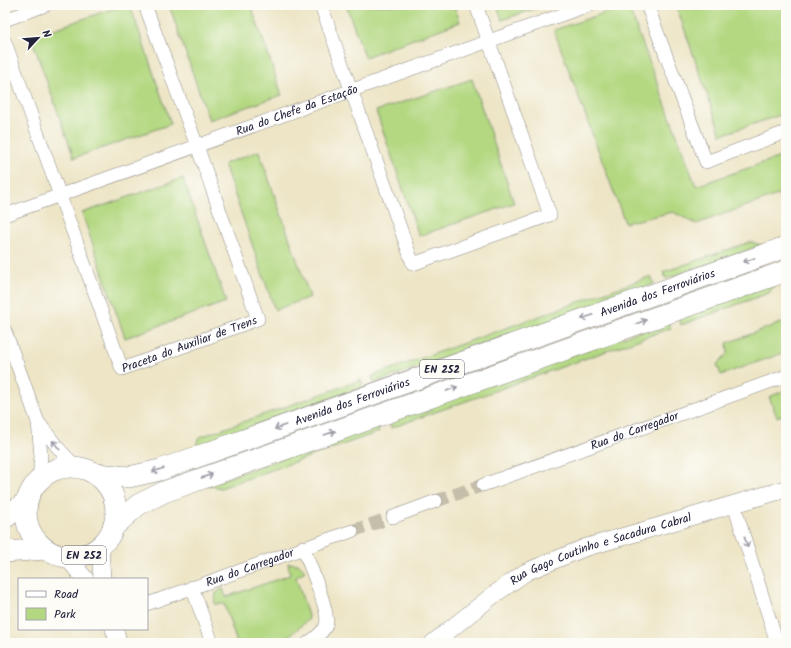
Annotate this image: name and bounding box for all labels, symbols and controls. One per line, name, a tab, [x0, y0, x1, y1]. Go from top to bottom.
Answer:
north arrow	[18, 18, 58, 58]
text: N	[36, 27, 56, 41]
street label: Rua do Chefe da Estação	[233, 80, 361, 141]
one-way arrow	[744, 256, 756, 264]
street label: Avenida dos Ferroviários	[597, 264, 718, 323]
street label: Praceta do Auxiliar de Trens	[119, 311, 260, 378]
one-way arrow	[582, 314, 594, 322]
one-way arrow	[634, 318, 646, 326]
road number: EN 252	[420, 360, 464, 378]
street label: Avenida dos Ferroviários	[292, 373, 413, 431]
one-way arrow	[446, 385, 458, 393]
street label: Rua do Carregador	[588, 406, 682, 456]
one-way arrow	[274, 423, 286, 431]
one-way arrow	[323, 429, 336, 436]
one-way arrow	[52, 440, 60, 451]
one-way arrow	[151, 467, 164, 474]
one-way arrow	[201, 472, 213, 480]
street label: Rua Gago Coutinho e Sacadura Cabral	[506, 508, 694, 591]
one-way arrow	[743, 536, 750, 549]
street label: Rua do Carregador	[203, 543, 298, 592]
road number: EN 252	[62, 546, 106, 564]
legend	[18, 578, 148, 630]
text: Road	[54, 585, 79, 604]
text: Park	[54, 605, 76, 624]

